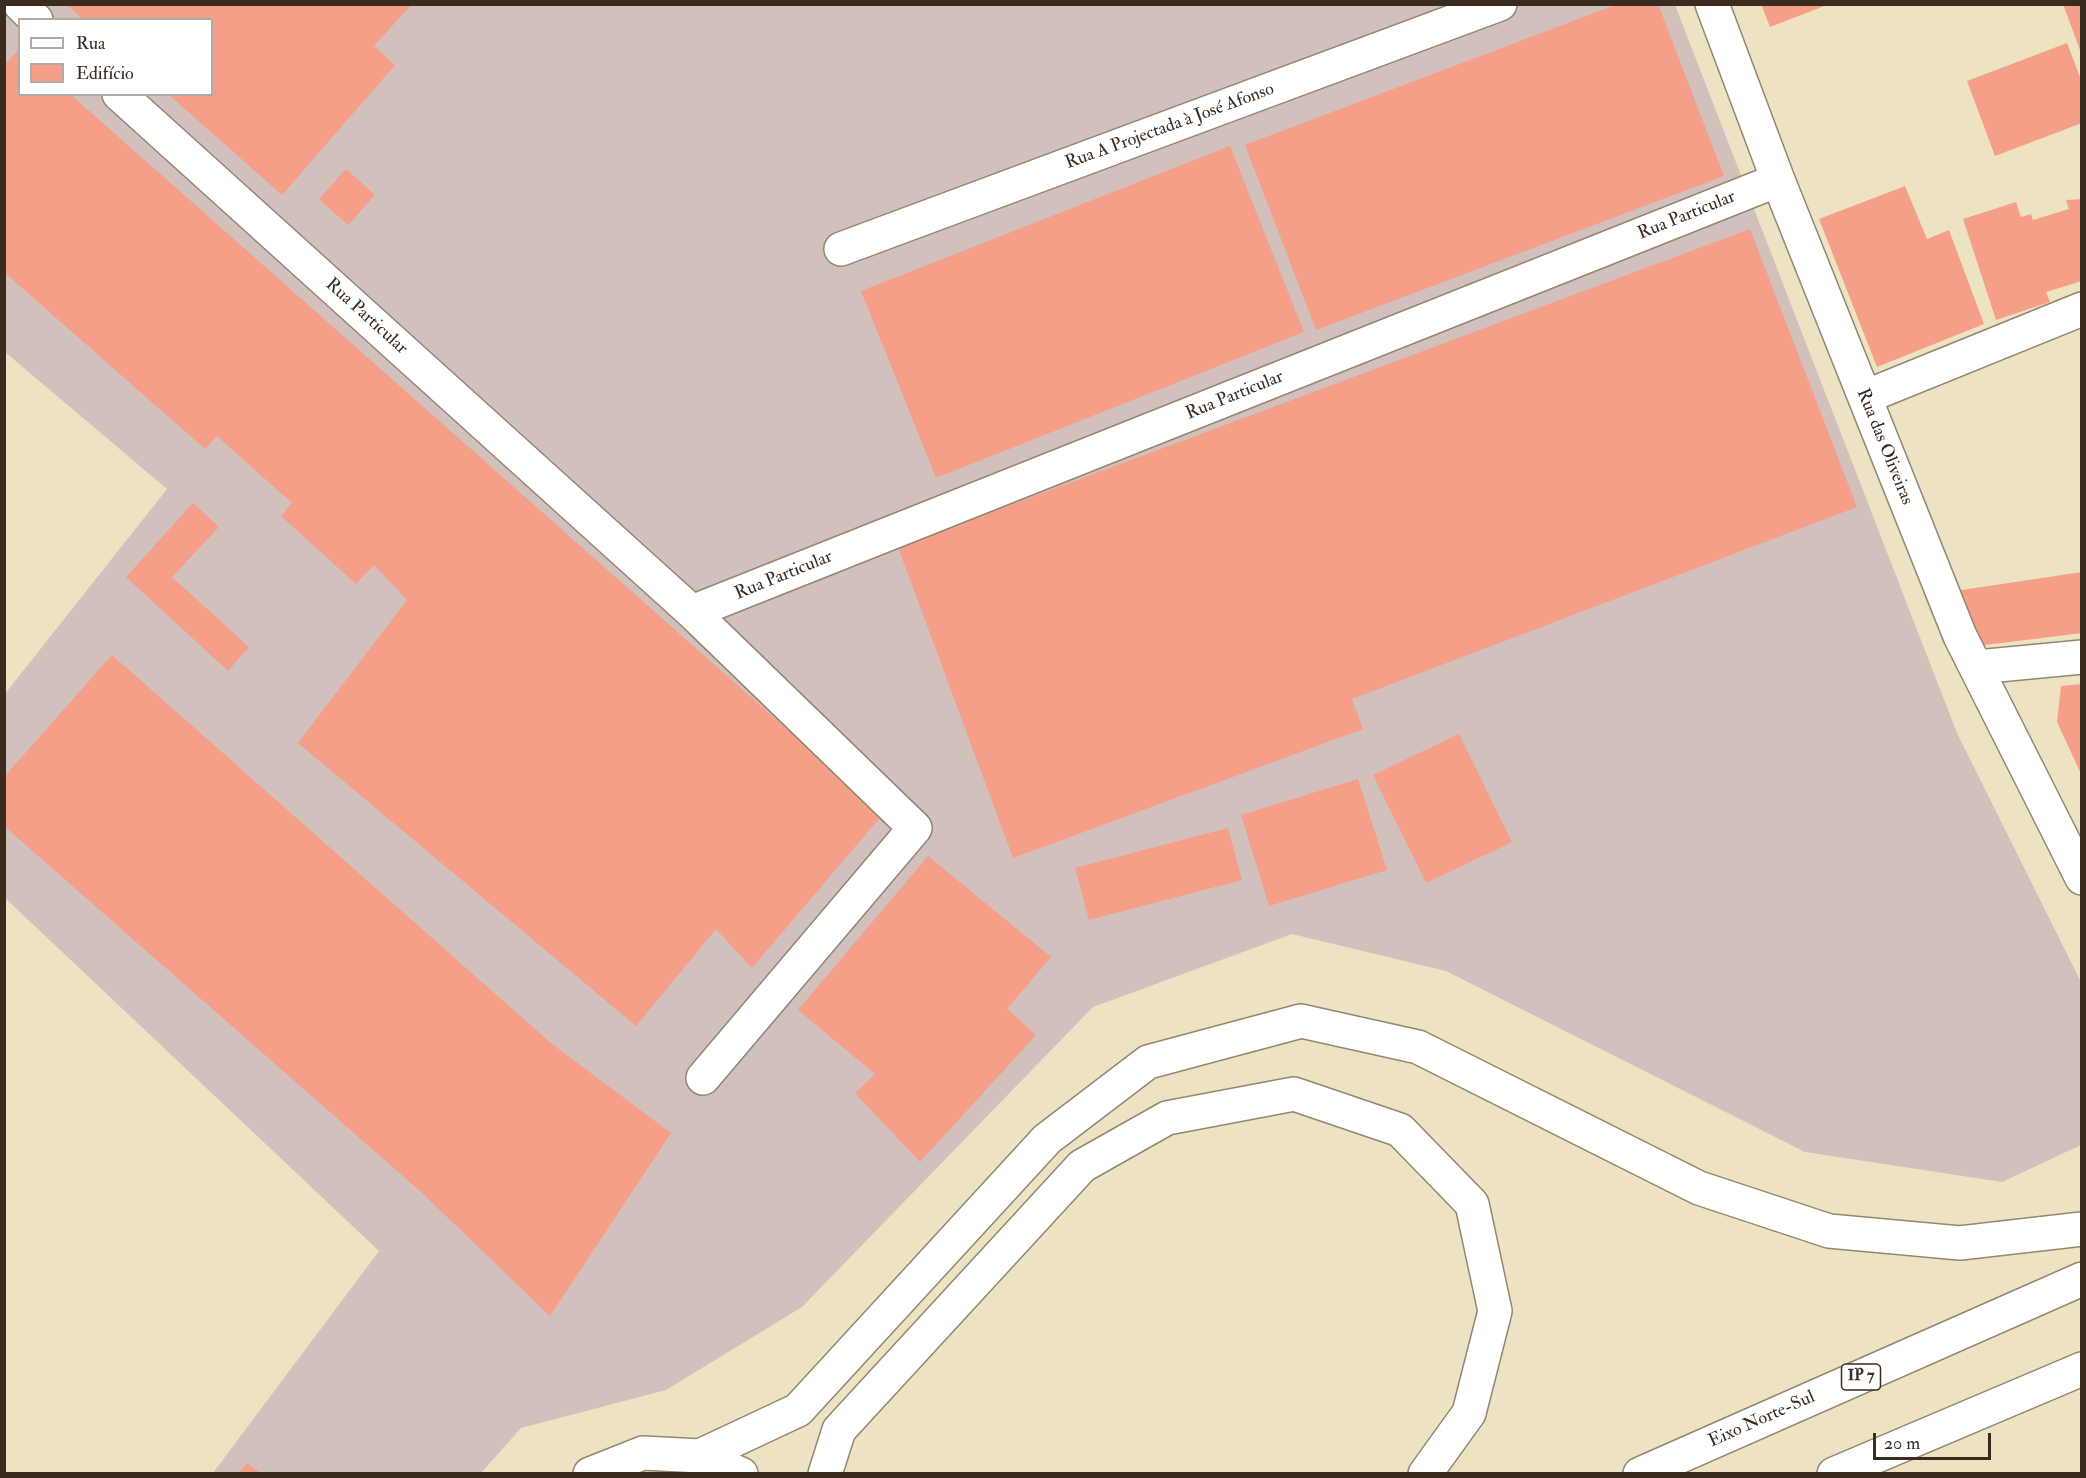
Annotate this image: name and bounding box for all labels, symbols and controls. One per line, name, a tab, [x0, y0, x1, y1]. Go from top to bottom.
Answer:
legend	[18, 18, 213, 96]
text: Rua	[76, 32, 105, 55]
text: Edifício	[76, 62, 134, 85]
street label: Rua A Projectada à José Afonso	[1063, 79, 1277, 175]
street label: Rua Particular	[1635, 187, 1739, 245]
street label: Rua Particular	[320, 274, 412, 360]
street label: Rua Particular	[1183, 367, 1287, 425]
street label: Rua das Oliveiras	[1851, 386, 1917, 508]
street label: Rua Particular	[732, 547, 836, 605]
road number: IP 7	[1842, 1364, 1880, 1390]
street label: Eixo Norte-Sul	[1706, 1387, 1818, 1453]
scale bar	[1876, 1421, 1994, 1459]
text: 20 m	[1884, 1432, 1920, 1455]

